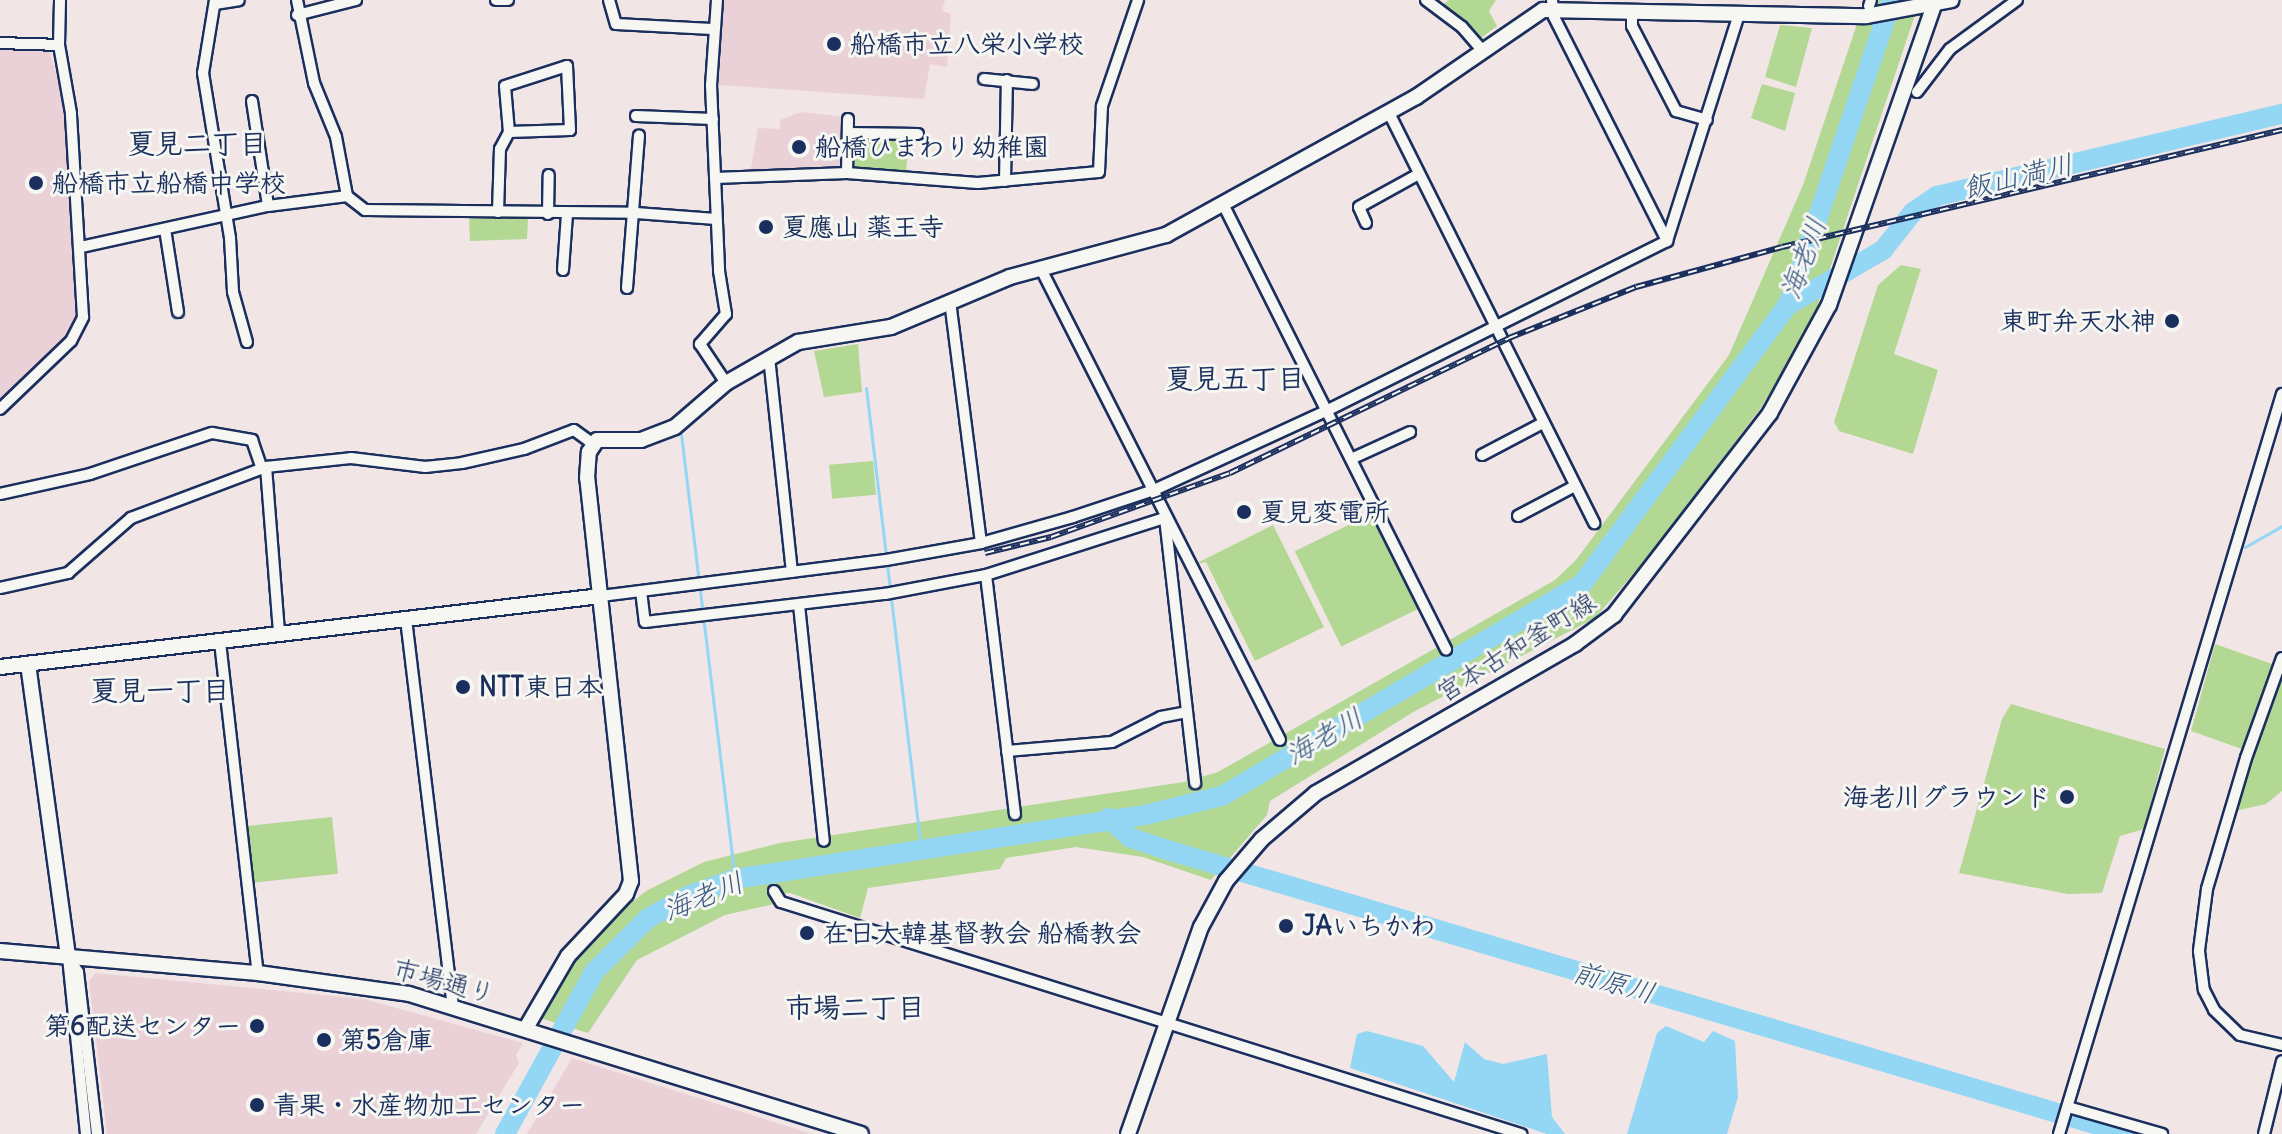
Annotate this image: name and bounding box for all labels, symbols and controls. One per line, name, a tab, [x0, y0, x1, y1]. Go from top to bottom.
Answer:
place label: 船橋市立八栄小学校	[850, 28, 1084, 60]
marker: 船橋市立八栄小学校	[825, 35, 843, 53]
district label: 夏見二丁目	[127, 126, 267, 160]
place label: 船橋ひまわり幼稚園	[815, 131, 1049, 163]
marker: 船橋ひまわり幼稚園	[790, 138, 808, 156]
water label: 飯山満川	[1960, 147, 2076, 205]
place label: 船橋市立船橋中学校	[52, 167, 286, 199]
marker: 船橋市立船橋中学校	[27, 174, 45, 192]
place label: 夏應山 薬王寺	[782, 211, 944, 243]
water label: 海老川	[1773, 213, 1833, 303]
marker: 夏應山 薬王寺	[757, 218, 775, 236]
place label: 東町弁天水神	[2000, 305, 2156, 337]
marker: 東町弁天水神	[2163, 312, 2181, 330]
district label: 夏見五丁目	[1165, 361, 1305, 395]
place label: 夏見変電所	[1260, 496, 1390, 528]
marker: 夏見変電所	[1235, 503, 1253, 521]
street label: 宮本古和釜町線	[1431, 586, 1601, 708]
place label: NTT東日本	[479, 671, 602, 703]
district label: 夏見一丁目	[90, 673, 230, 707]
marker: NTT東日本	[454, 678, 472, 696]
water label: 海老川	[1279, 700, 1369, 772]
place label: 海老川グラウンド	[1843, 781, 2051, 813]
marker: 海老川グラウンド	[2058, 788, 2076, 806]
water label: 海老川	[658, 865, 748, 927]
place label: JAいちかわ	[1302, 910, 1436, 942]
place label: 在日大韓基督教会 船橋教会	[823, 917, 1141, 949]
marker: JAいちかわ	[1277, 917, 1295, 935]
marker: 在日大韓基督教会 船橋教会	[798, 924, 816, 942]
street label: 市場通り	[390, 952, 498, 1010]
water label: 前原川	[1569, 954, 1659, 1010]
district label: 市場二丁目	[785, 990, 925, 1024]
place label: 第6配送センター	[44, 1010, 241, 1042]
marker: 第6配送センター	[248, 1017, 266, 1035]
place label: 第5倉庫	[340, 1024, 433, 1056]
marker: 第5倉庫	[315, 1031, 333, 1049]
place label: 青果・水産物加工センター	[273, 1089, 585, 1121]
marker: 青果・水産物加工センター	[248, 1096, 266, 1114]

